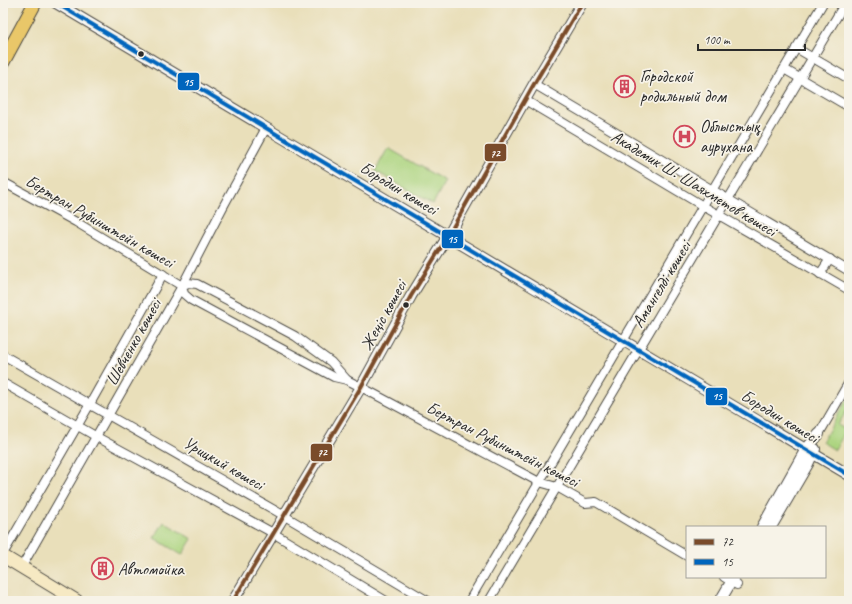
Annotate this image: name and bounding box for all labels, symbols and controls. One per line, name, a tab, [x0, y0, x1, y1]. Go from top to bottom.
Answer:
scale bar	[698, 26, 805, 52]
text: 100 m	[704, 32, 731, 48]
unlabelled marker	[136, 49, 146, 59]
place label: Городской родильный дом	[640, 66, 727, 107]
line badge: 15	[177, 72, 200, 91]
building icon: Городской родильный дом	[612, 73, 638, 99]
text: 15	[183, 75, 194, 89]
place label: Облыстық аурухана	[700, 116, 761, 157]
hospital icon: Облыстық аурухана	[671, 123, 697, 149]
street label: Академик Ш. Шаяхметов көшесі	[607, 126, 782, 242]
line badge: 72	[484, 143, 507, 162]
text: 72	[490, 146, 501, 160]
street label: Бородин көшесі	[356, 157, 443, 221]
street label: Бертран Рубинштейн көшесі	[22, 170, 179, 273]
line badge: 15	[441, 229, 464, 249]
text: 15	[447, 232, 458, 246]
street label: Амангелді көшесі	[627, 236, 696, 331]
street label: Жеңіс көшесі	[356, 275, 412, 354]
street label: Шевченко көшесі	[101, 294, 167, 389]
unlabelled marker	[401, 300, 411, 310]
street label: Бородин көшесі	[737, 385, 824, 449]
line badge: 15	[705, 387, 728, 406]
text: 15	[712, 389, 723, 403]
street label: Бертран Рубинштейн көшесі	[423, 397, 584, 493]
street label: Урицкий көшесі	[180, 432, 269, 496]
line badge: 72	[310, 443, 333, 462]
text: 72	[317, 445, 328, 459]
legend	[686, 526, 826, 578]
text: 72	[722, 534, 734, 550]
text: 15	[722, 554, 733, 570]
building icon: Автомойка	[89, 556, 115, 582]
place label: Автомойка	[118, 559, 185, 580]

